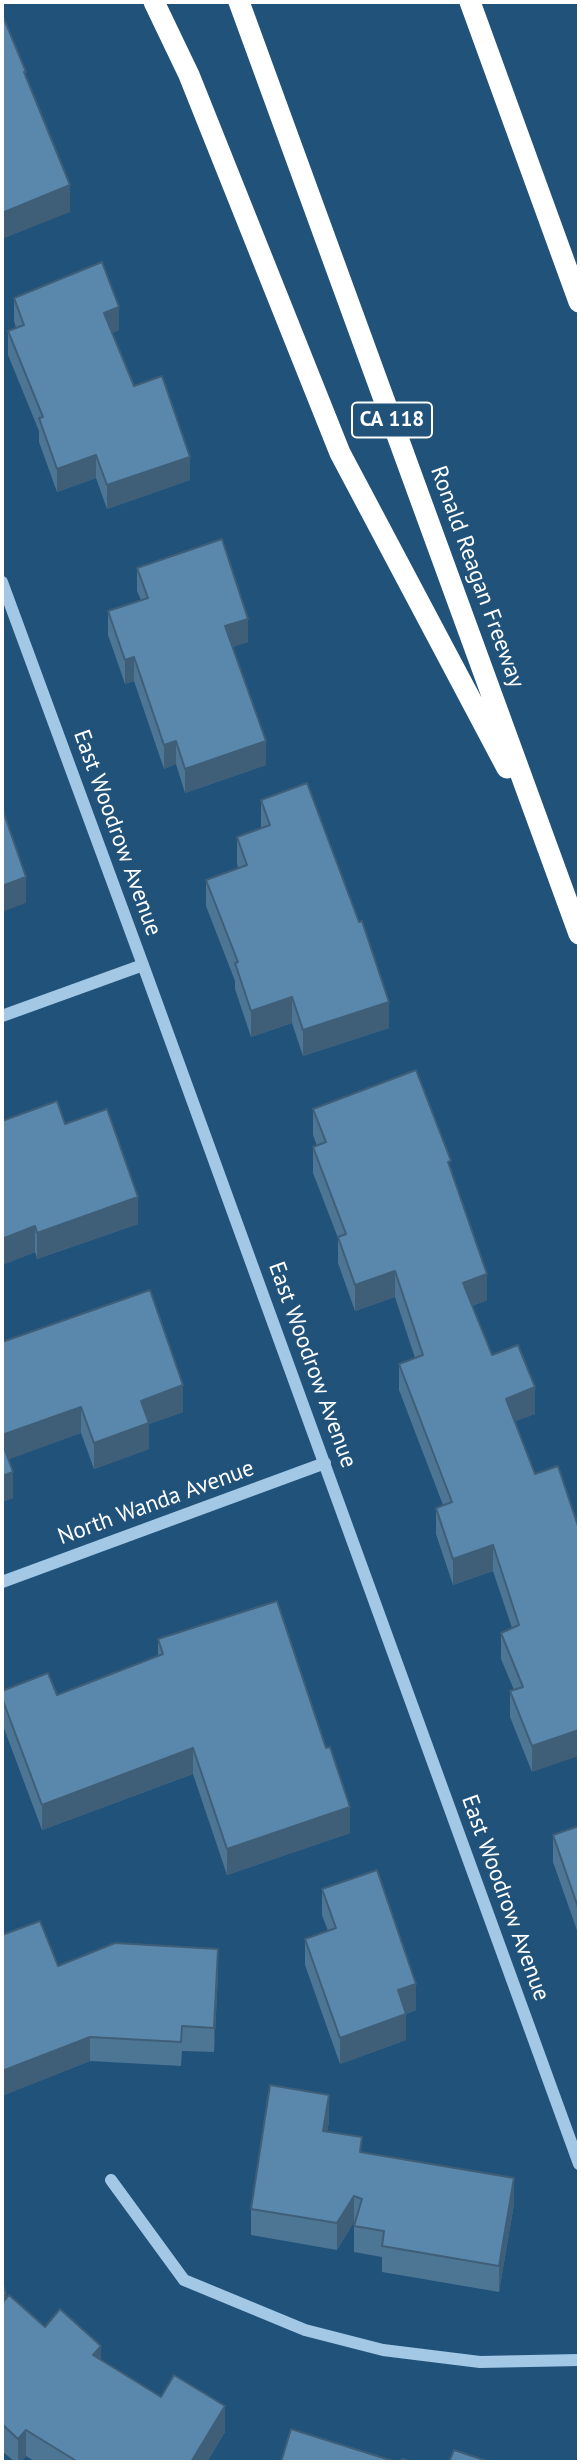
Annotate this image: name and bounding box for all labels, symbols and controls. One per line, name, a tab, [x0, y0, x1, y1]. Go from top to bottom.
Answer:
road number: CA 118	[352, 402, 432, 438]
street label: Ronald Reagan Freeway	[424, 462, 530, 692]
street label: East Woodrow Avenue	[67, 726, 167, 940]
street label: East Woodrow Avenue	[262, 1258, 362, 1472]
street label: North Wanda Avenue	[54, 1455, 258, 1551]
street label: East Woodrow Avenue	[455, 1791, 555, 2005]

